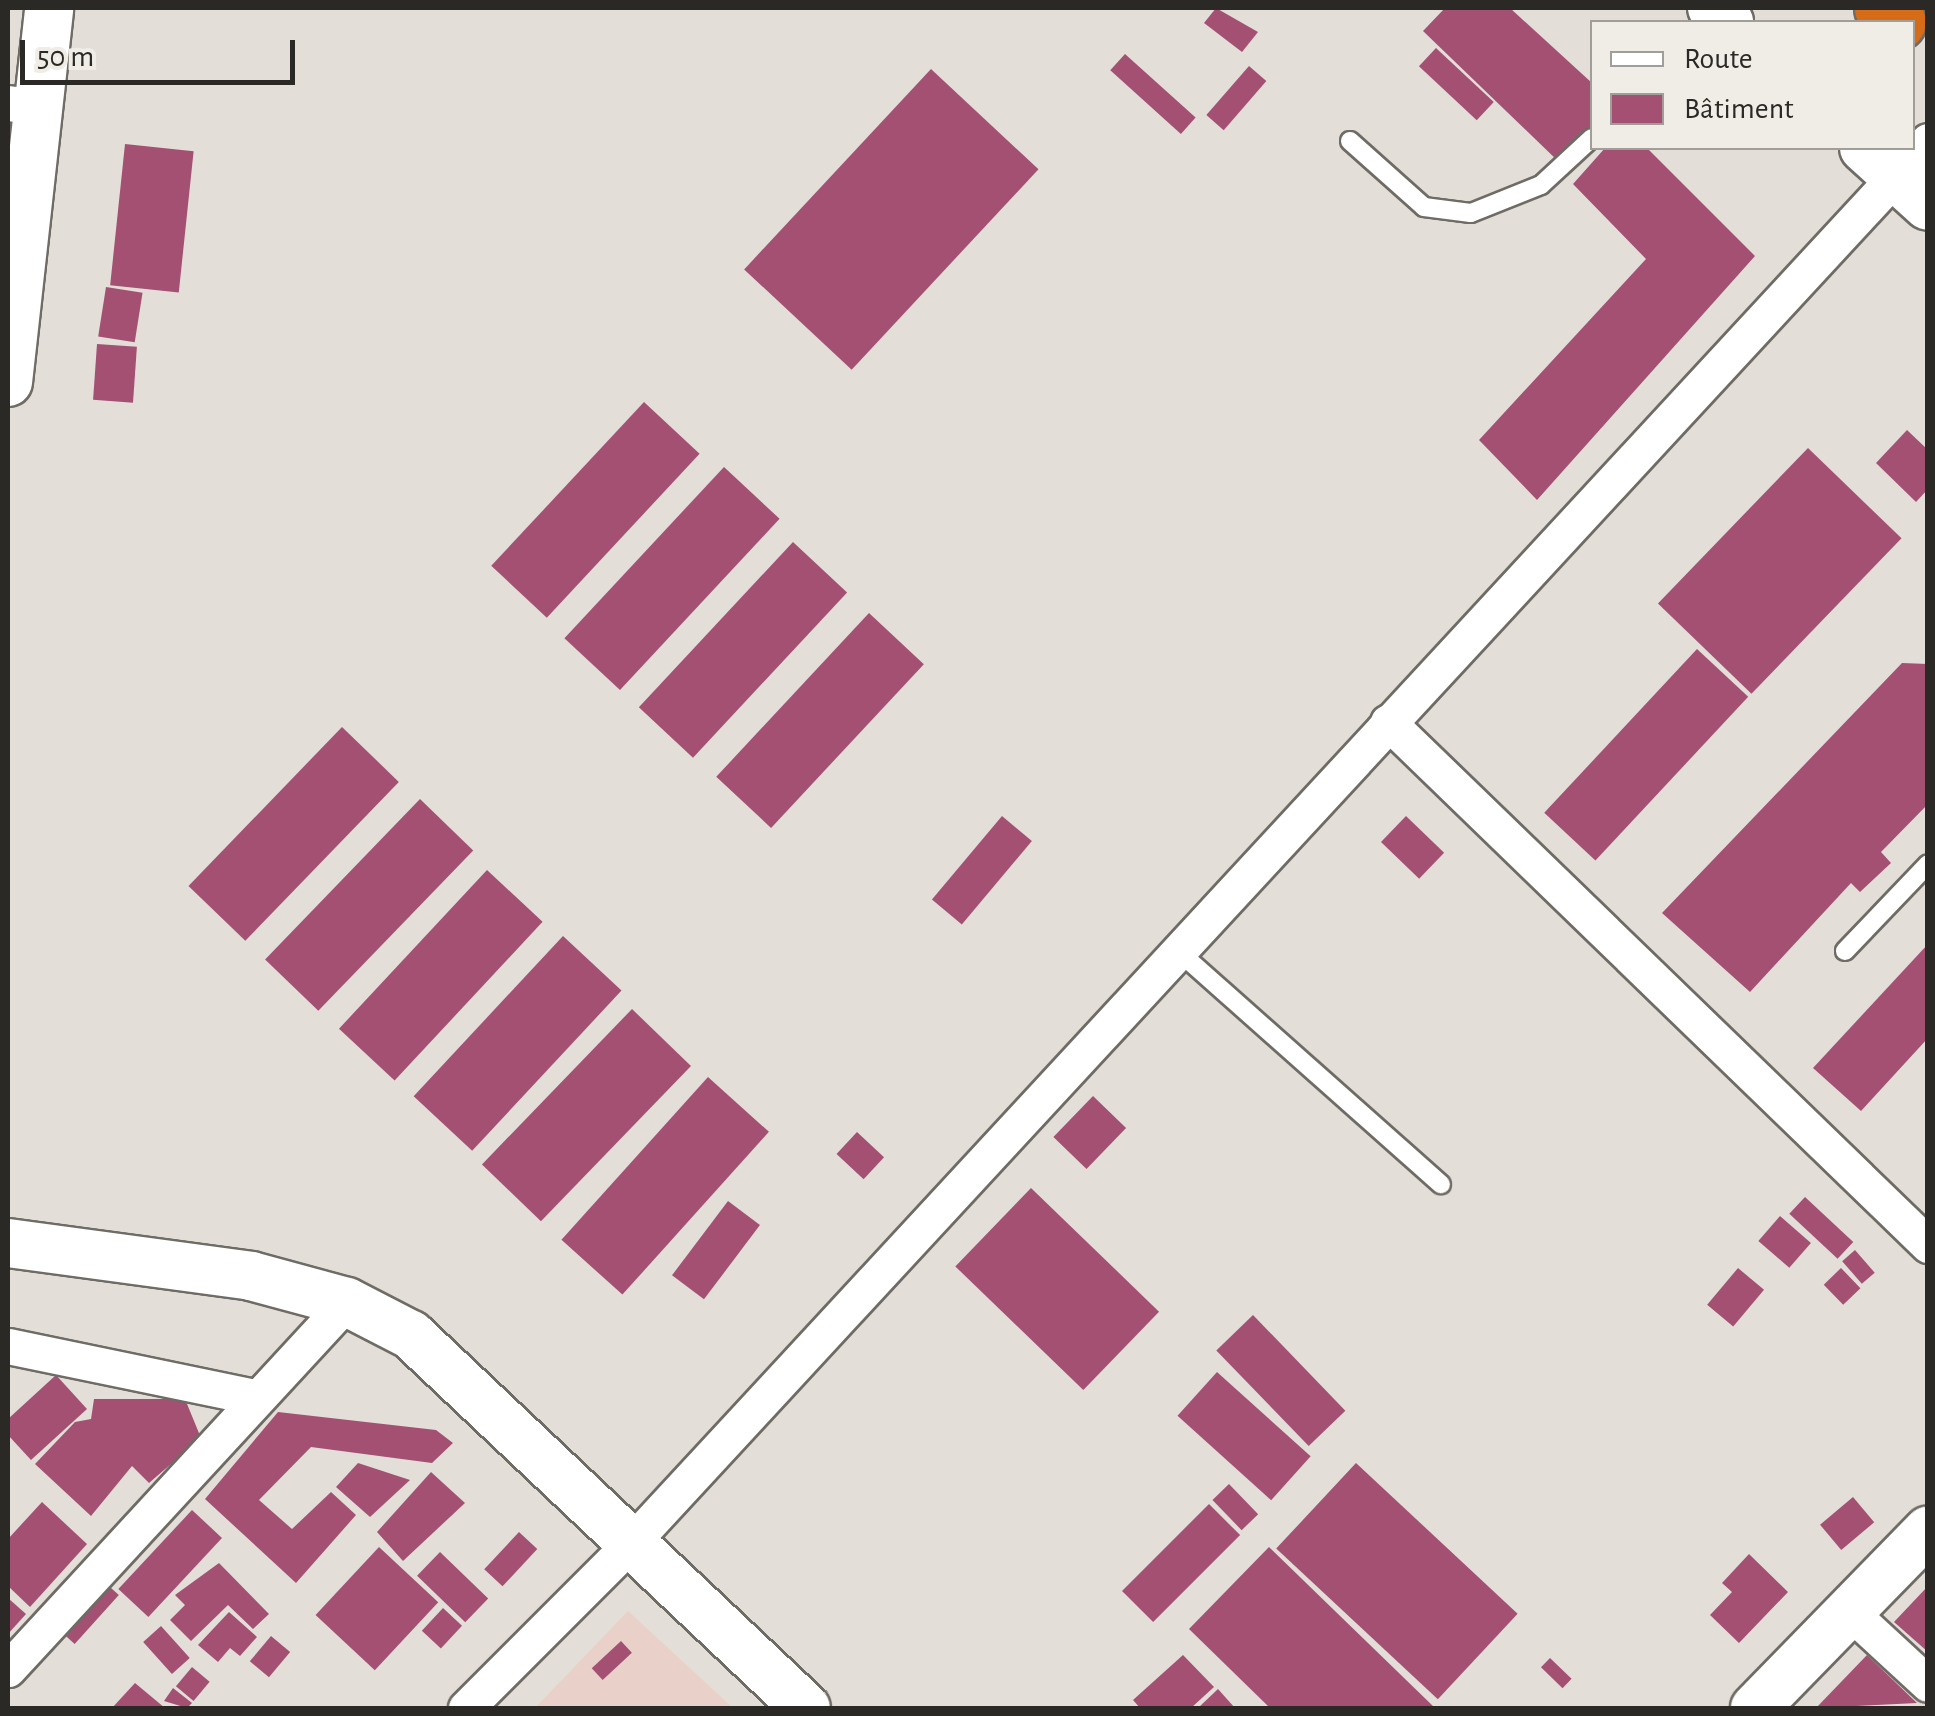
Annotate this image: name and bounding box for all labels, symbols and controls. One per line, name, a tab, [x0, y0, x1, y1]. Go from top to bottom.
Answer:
scale bar	[25, 20, 300, 82]
legend	[1590, 20, 1915, 150]
text: 50 m	[37, 42, 94, 72]
text: Route	[1684, 44, 1753, 74]
text: Bâtiment	[1684, 94, 1794, 124]

